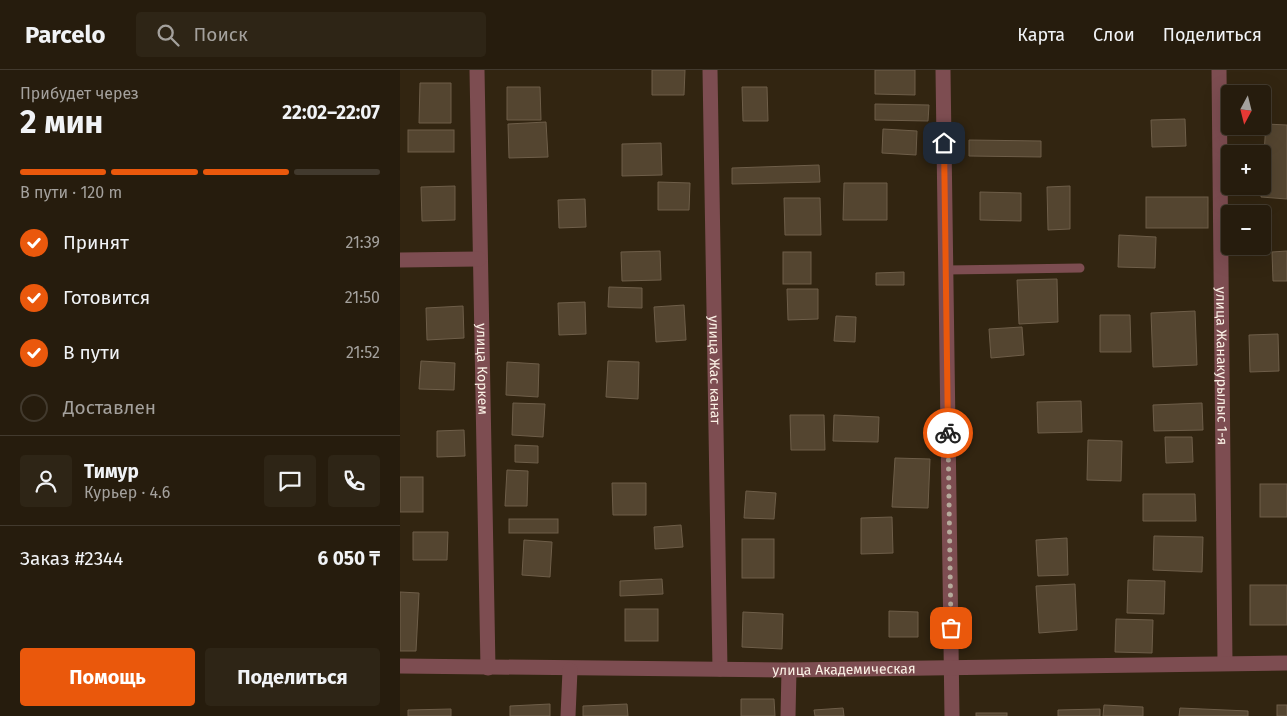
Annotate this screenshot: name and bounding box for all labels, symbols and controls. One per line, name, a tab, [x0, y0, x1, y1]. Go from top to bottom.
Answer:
search box	[136, 12, 486, 57]
text: Parcelo	[25, 21, 106, 49]
icon: search	[154, 21, 182, 49]
text: Поиск	[194, 23, 248, 46]
text: Карта	[1017, 24, 1065, 46]
text: Слои	[1093, 24, 1135, 46]
text: Поделиться	[1163, 24, 1262, 46]
text: Прибудет через	[20, 84, 139, 103]
north arrow	[1221, 85, 1271, 135]
map controls	[1221, 85, 1271, 255]
text: 22:02–22:07	[282, 101, 380, 124]
text: 2 мин	[20, 103, 103, 141]
pin	[923, 122, 965, 164]
icon: home	[930, 129, 958, 157]
button: +	[1221, 145, 1271, 195]
text: В пути · 120 m	[20, 183, 122, 202]
button: −	[1221, 205, 1271, 255]
icon: check	[20, 229, 48, 257]
text: Принят	[63, 231, 129, 254]
text: 21:39	[345, 233, 380, 252]
icon: check	[20, 284, 48, 312]
text: Готовится	[63, 286, 150, 309]
street label: улица Жанакурылыс 1-я	[1212, 287, 1231, 445]
text: 21:50	[345, 288, 380, 307]
street label: улица Жас канат	[705, 315, 724, 425]
street label: улица Коркем	[473, 323, 491, 415]
icon: check	[20, 339, 48, 367]
text: В пути	[63, 341, 120, 364]
text: 21:52	[346, 343, 380, 362]
text: Доставлен	[63, 396, 156, 419]
courier	[923, 408, 973, 458]
icon: bike	[934, 419, 962, 447]
button: person	[20, 455, 72, 507]
button: chat	[264, 455, 316, 507]
button: phone	[328, 455, 380, 507]
text: Тимур	[84, 460, 139, 483]
text: Курьер · 4.6	[84, 483, 170, 502]
text: Заказ #2344	[20, 547, 123, 570]
text: 6 050 ₸	[317, 547, 380, 570]
pin	[930, 607, 972, 649]
icon: bag	[937, 614, 965, 642]
button: Помощь	[20, 648, 195, 706]
button: Поделиться	[205, 648, 380, 706]
street label: улица Академическая	[772, 660, 916, 679]

